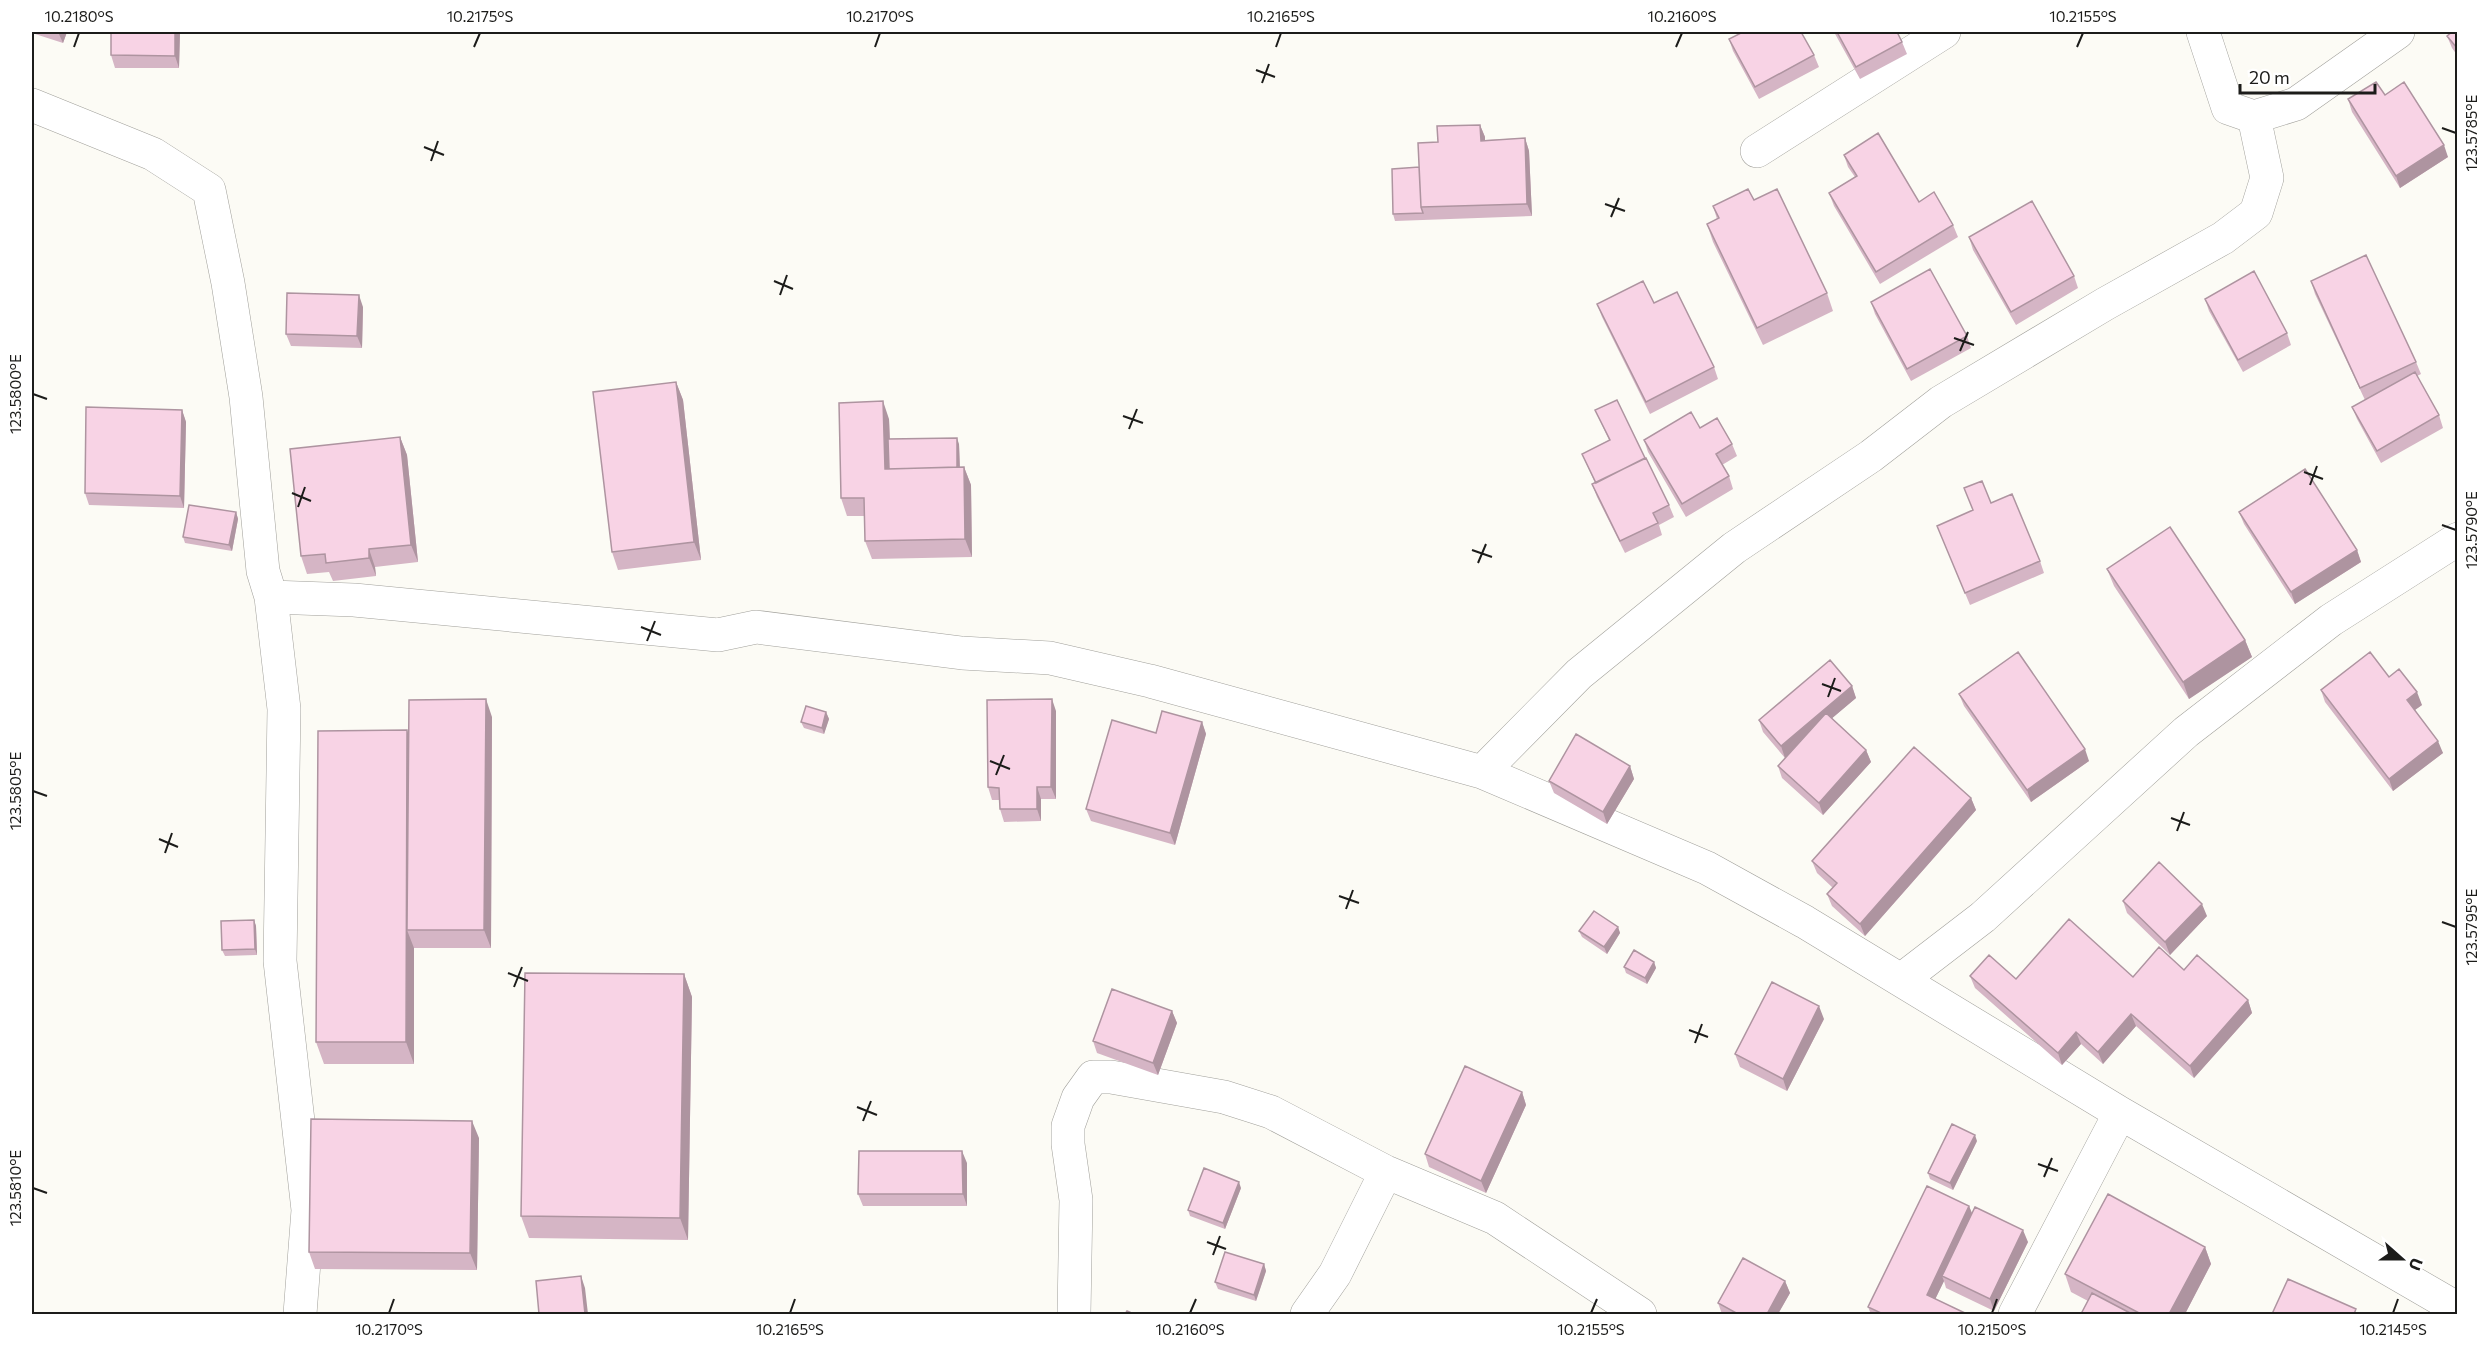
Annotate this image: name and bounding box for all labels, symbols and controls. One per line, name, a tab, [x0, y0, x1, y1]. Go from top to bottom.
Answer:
text: 10.2180°S	[45, 7, 114, 25]
text: 10.2175°S	[447, 7, 513, 25]
text: 10.2170°S	[846, 7, 914, 25]
text: 10.2165°S	[1247, 7, 1315, 25]
text: 10.2160°S	[1648, 7, 1717, 25]
text: 10.2155°S	[2049, 7, 2117, 25]
scale bar	[2240, 57, 2375, 95]
text: 20 m	[2249, 66, 2290, 88]
text: 123.5785°E	[2462, 95, 2480, 171]
text: 123.5800°E	[6, 354, 24, 434]
text: 123.5790°E	[2462, 491, 2480, 569]
text: 123.5805°E	[6, 752, 24, 830]
text: 123.5795°E	[2462, 889, 2480, 965]
text: 123.5810°E	[6, 1150, 24, 1226]
north arrow	[2372, 1229, 2432, 1289]
text: U	[2406, 1256, 2427, 1273]
text: 10.2170°S	[355, 1320, 423, 1338]
text: 10.2165°S	[756, 1320, 824, 1338]
text: 10.2160°S	[1156, 1320, 1225, 1338]
text: 10.2155°S	[1557, 1320, 1625, 1338]
text: 10.2150°S	[1958, 1320, 2026, 1338]
text: 10.2145°S	[2359, 1320, 2427, 1338]

